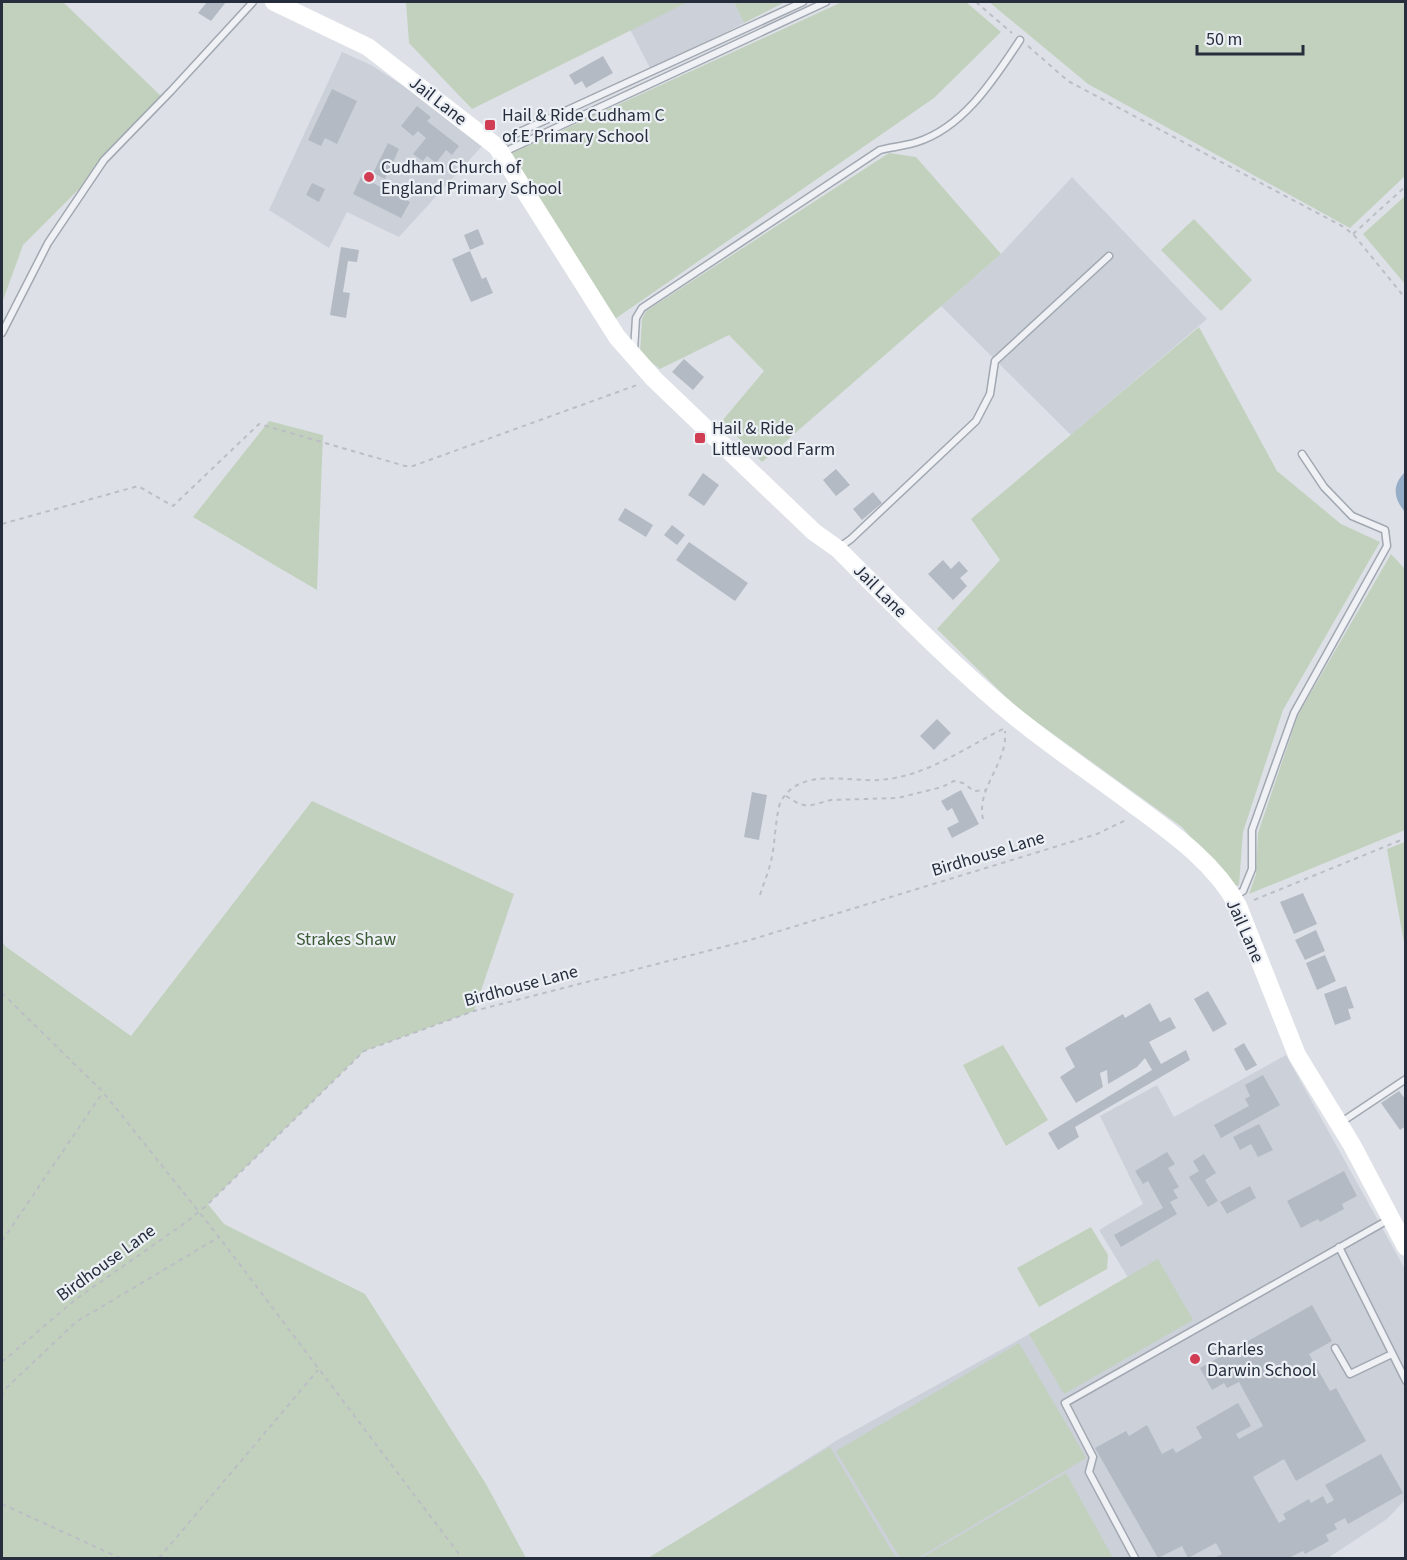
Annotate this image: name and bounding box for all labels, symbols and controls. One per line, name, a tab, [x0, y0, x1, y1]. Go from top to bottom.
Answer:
scale bar	[1197, 18, 1304, 56]
text: 50 m	[1206, 27, 1242, 52]
street label: Jail Lane	[404, 71, 472, 131]
place label: Hail & Ride Cudham C of E Primary School	[502, 103, 665, 149]
marker: Hail & Ride Cudham C of E Primary School	[483, 118, 497, 132]
place label: Cudham Church of England Primary School	[381, 155, 562, 201]
marker: Cudham Church of England Primary School	[362, 170, 376, 184]
place label: Hail & Ride Littlewood Farm	[712, 416, 835, 462]
marker: Hail & Ride Littlewood Farm	[693, 431, 707, 445]
street label: Jail Lane	[848, 559, 913, 624]
street label: Birdhouse Lane	[928, 825, 1048, 883]
street label: Jail Lane	[1220, 895, 1270, 967]
park label: Strakes Shaw	[296, 927, 396, 952]
street label: Birdhouse Lane	[461, 959, 581, 1013]
street label: Birdhouse Lane	[51, 1218, 161, 1308]
place label: Charles Darwin School	[1207, 1337, 1316, 1383]
marker: Charles Darwin School	[1188, 1352, 1202, 1366]

